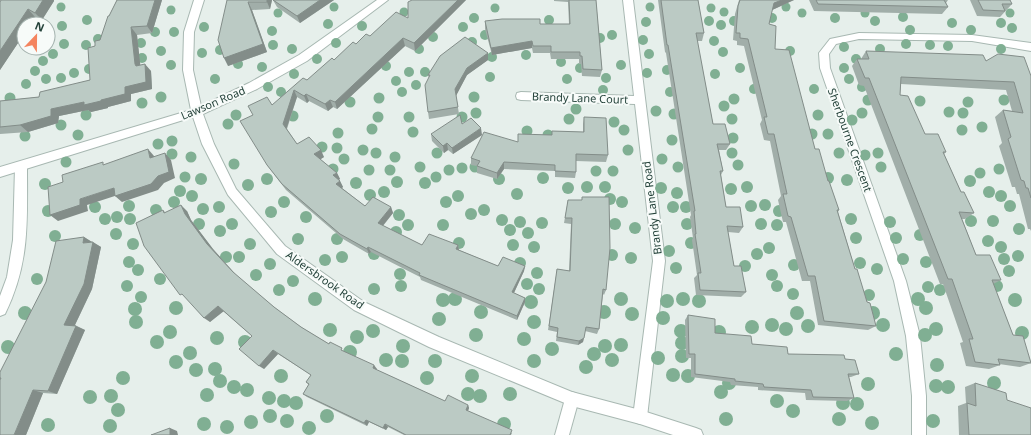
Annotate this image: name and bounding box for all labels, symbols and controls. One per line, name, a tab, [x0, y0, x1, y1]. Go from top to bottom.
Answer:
north arrow	[16, 16, 56, 56]
text: N	[33, 18, 47, 35]
street label: Lawson Road	[178, 82, 247, 123]
street label: Sherbourne Crescent	[825, 86, 876, 194]
street label: Brandy Lane Court	[532, 88, 628, 107]
street label: Brandy Lane Road	[638, 161, 665, 256]
street label: Aldersbrook Road	[283, 247, 367, 312]

